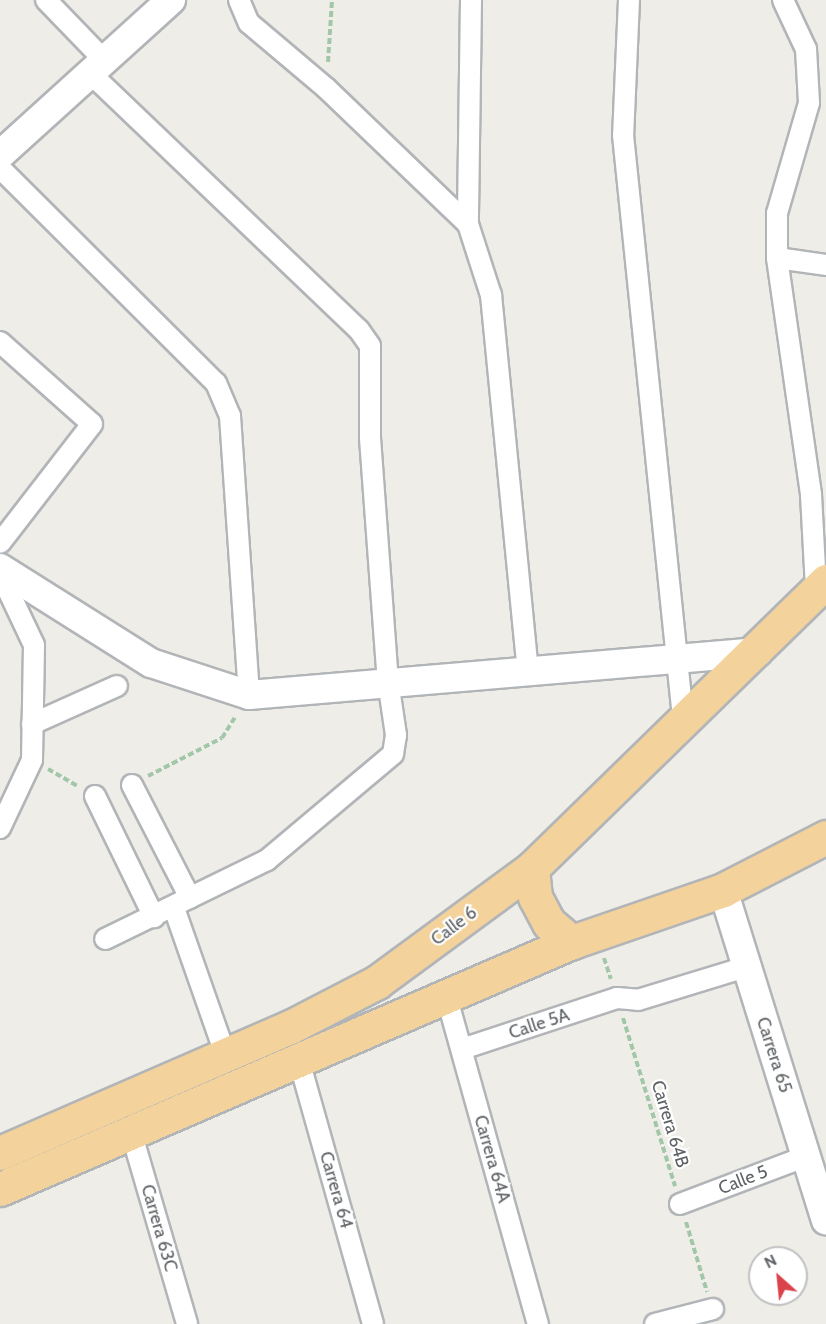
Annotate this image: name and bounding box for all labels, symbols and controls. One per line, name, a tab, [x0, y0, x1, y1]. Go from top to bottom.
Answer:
street label: Calle 6	[427, 902, 481, 950]
street label: Calle 5A	[506, 1004, 572, 1044]
street label: Carrera 65	[752, 1014, 796, 1096]
street label: Carrera 64B	[647, 1078, 693, 1170]
street label: Carrera 64A	[469, 1113, 515, 1205]
street label: Carrera 64	[315, 1149, 357, 1231]
street label: Calle 5	[715, 1161, 771, 1199]
street label: Carrera 63C	[136, 1182, 182, 1274]
north arrow	[748, 1246, 808, 1306]
text: N	[761, 1250, 780, 1272]

